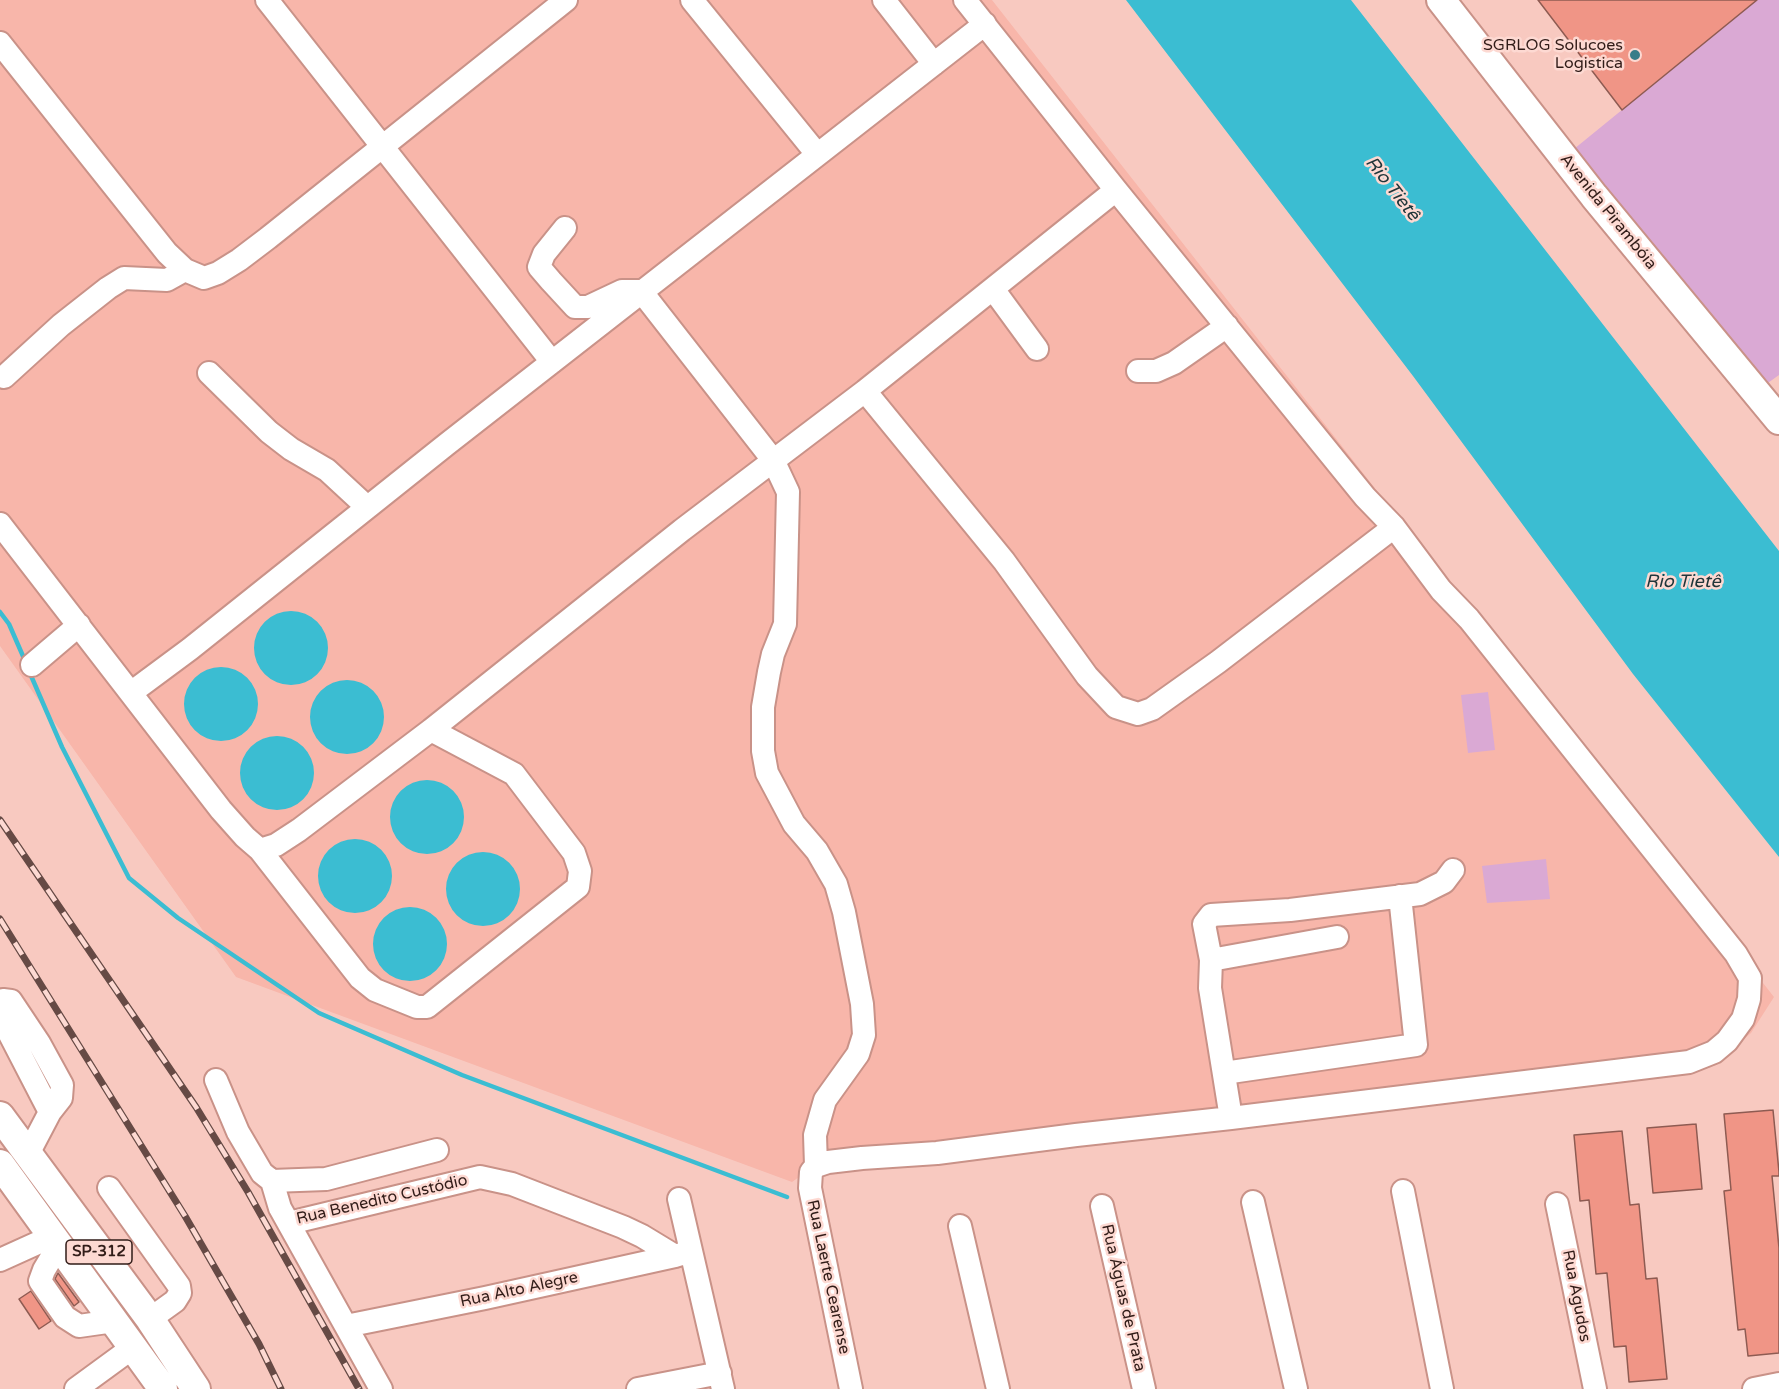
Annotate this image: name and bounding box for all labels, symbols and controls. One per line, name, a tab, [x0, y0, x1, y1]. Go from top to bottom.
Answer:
place label: SGRLOG Solucoes Logistica	[1483, 36, 1623, 74]
marker: SGRLOG Solucoes Logistica	[1628, 48, 1642, 62]
street label: Avenida Pirambóia	[1556, 150, 1660, 274]
water label: Rio Tietê	[1360, 153, 1424, 225]
water label: Rio Tietê	[1645, 571, 1721, 593]
street label: Rua Benedito Custódio	[295, 1171, 469, 1229]
street label: Rua Laerte Cearense	[802, 1198, 854, 1356]
street label: Rua Águas de Prata	[1097, 1222, 1149, 1374]
road number: SP-312	[66, 1240, 132, 1264]
street label: Rua Agudos	[1558, 1248, 1594, 1344]
street label: Rua Alto Alegre	[458, 1268, 580, 1312]

